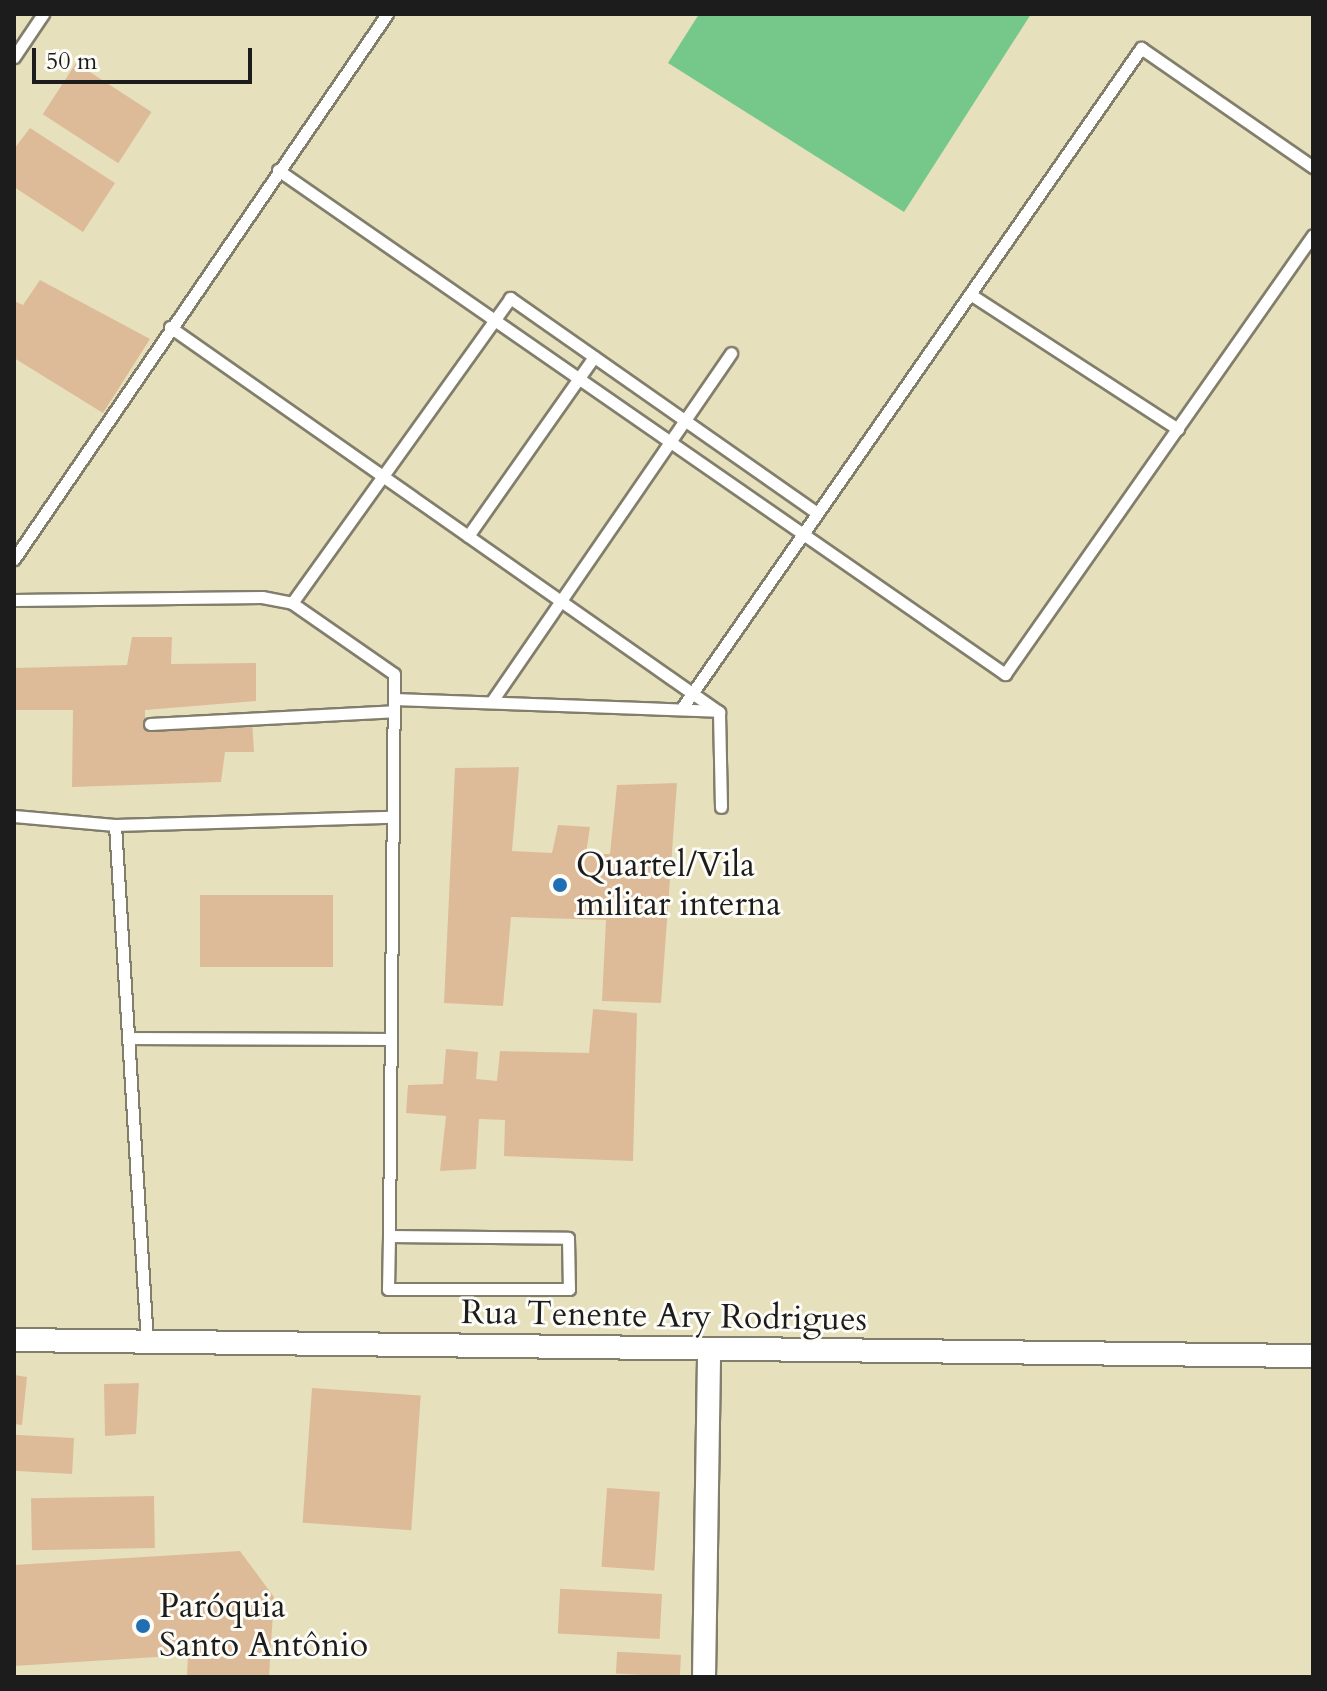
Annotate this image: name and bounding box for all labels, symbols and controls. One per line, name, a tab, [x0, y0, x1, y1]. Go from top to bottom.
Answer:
scale bar	[36, 32, 256, 82]
text: 50 m	[46, 45, 97, 78]
place label: Quartel/Vila militar interna	[576, 845, 781, 924]
marker: Quartel/Vila militar interna	[551, 876, 569, 894]
street label: Rua Tenente Ary Rodrigues	[461, 1292, 867, 1340]
place label: Paróquia Santo Antônio	[159, 1586, 368, 1666]
marker: Paróquia Santo Antônio	[134, 1617, 152, 1635]

